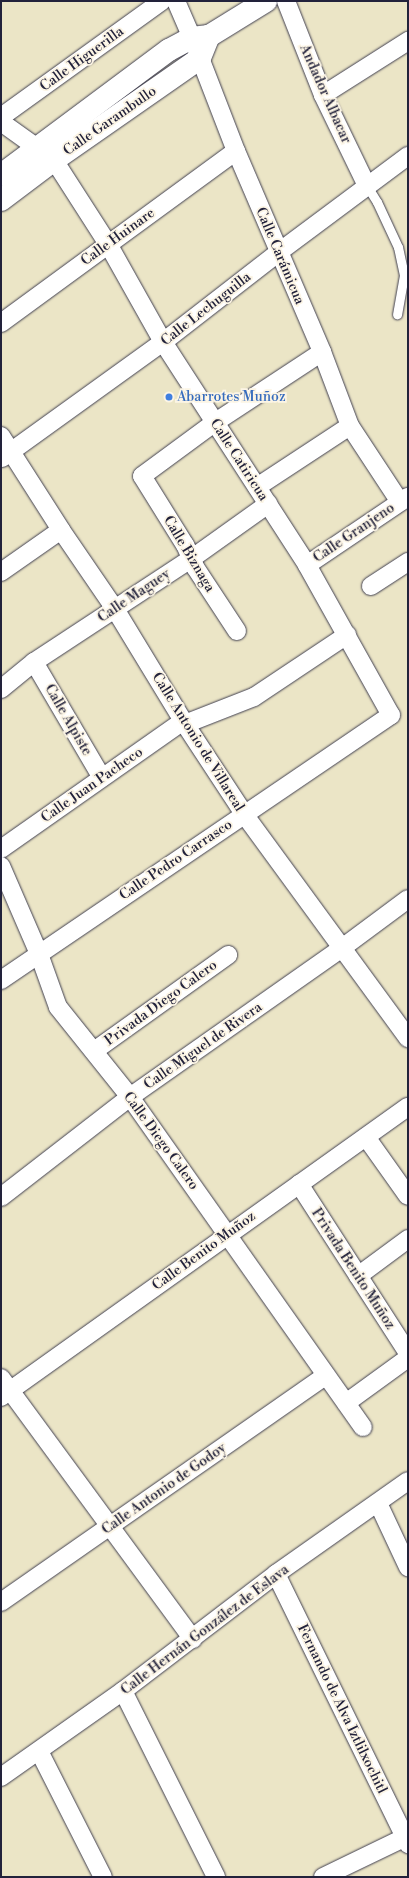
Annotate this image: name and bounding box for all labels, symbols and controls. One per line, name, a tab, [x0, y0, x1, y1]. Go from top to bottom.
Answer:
street label: Calle Higuerilla	[37, 23, 127, 95]
street label: Andador Albacar	[296, 42, 354, 146]
street label: Calle Garambullo	[60, 83, 160, 159]
street label: Calle Huinare	[78, 205, 158, 269]
street label: Calle Carámicua	[252, 205, 308, 307]
street label: Calle Lechuguilla	[158, 269, 254, 349]
place label: Abarrotes Muñoz	[177, 389, 286, 405]
marker: Abarrotes Muñoz	[164, 392, 174, 402]
street label: Calle Catiricua	[206, 416, 272, 504]
street label: Calle Granjeno	[310, 500, 398, 566]
street label: Calle Biznaga	[160, 513, 218, 595]
street label: Calle Maguey	[95, 566, 173, 626]
street label: Calle Antonio de Villareal	[148, 669, 248, 815]
street label: Calle Alpiste	[41, 681, 95, 759]
street label: Calle Juan Pacheco	[38, 744, 146, 826]
street label: Calle Pedro Carrasco	[116, 816, 236, 904]
street label: Privada Diego Calero	[102, 957, 220, 1049]
street label: Calle Miguel de Rivera	[141, 999, 265, 1093]
street label: Calle Diego Calero	[120, 1089, 202, 1193]
street label: Privada Benito Muñoz	[308, 1205, 398, 1333]
street label: Calle Benito Muñoz	[149, 1208, 259, 1294]
street label: Calle Antonio de Godoy	[99, 1440, 229, 1538]
street label: Calle Hernán González de Eslava	[118, 1561, 292, 1699]
street label: Fernando de Alva Iztlilxochitl	[294, 1622, 390, 1796]

